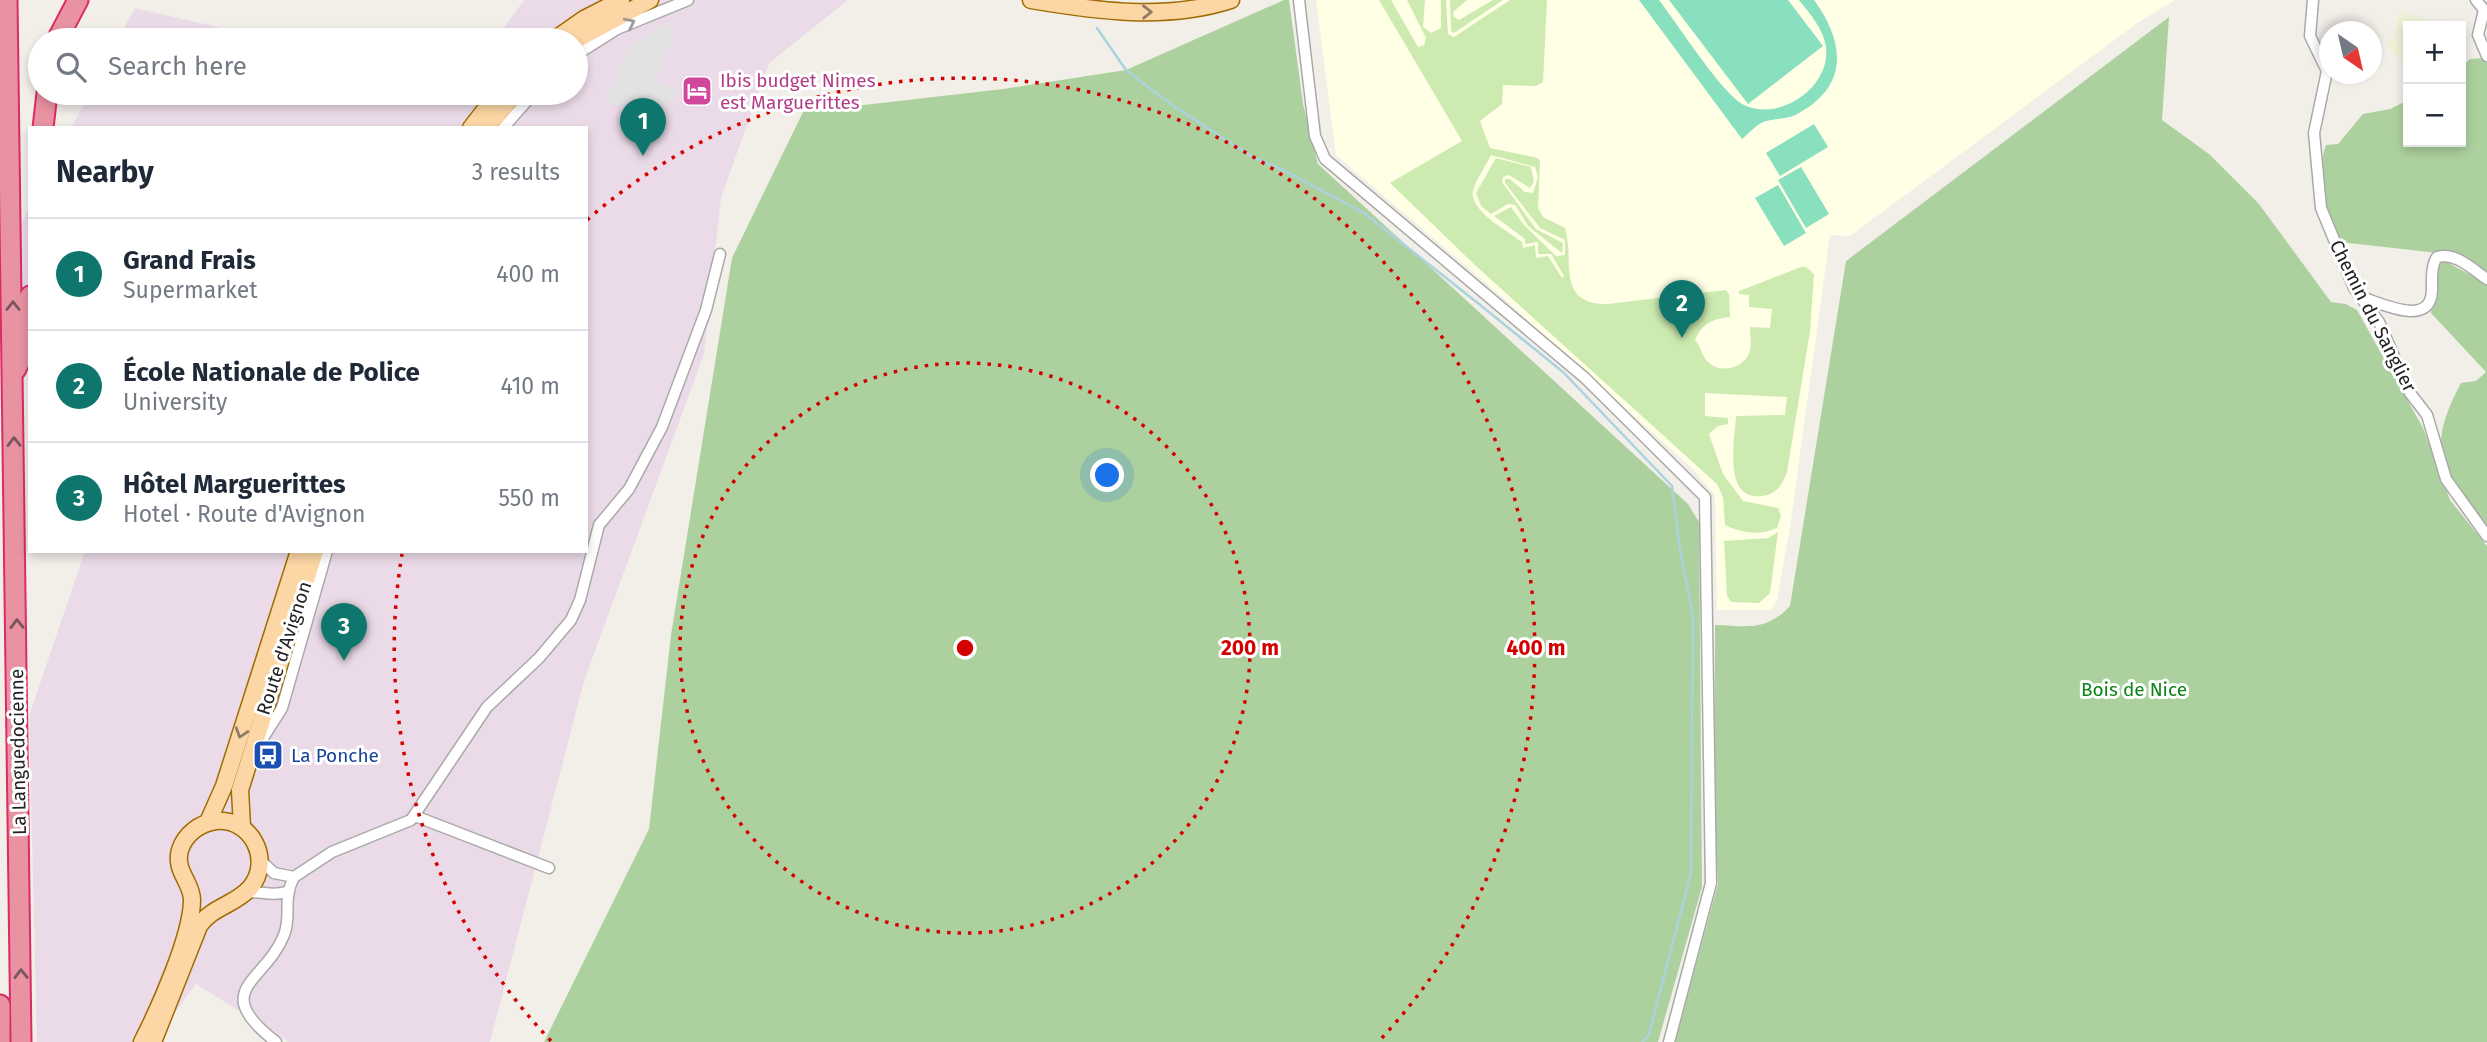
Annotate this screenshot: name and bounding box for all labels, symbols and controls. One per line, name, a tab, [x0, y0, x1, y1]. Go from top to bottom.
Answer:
one-way arrow	[1142, 5, 1153, 20]
one-way arrow	[623, 17, 635, 31]
north arrow	[2319, 21, 2382, 84]
map controls	[2403, 21, 2466, 147]
button: +	[2403, 21, 2466, 84]
search box	[28, 28, 588, 105]
icon: search	[52, 48, 90, 86]
text: Search here	[108, 51, 247, 82]
place label: Ibis budget Nimes est Marguerittes	[720, 69, 876, 114]
hotel icon: Ibis budget Nimes est Marguerittes	[680, 74, 714, 108]
button: −	[2403, 84, 2466, 147]
pin: 1	[620, 98, 666, 156]
text: Nearby	[56, 154, 154, 190]
text: 3 results	[472, 158, 560, 186]
street label: Chemin du Sanglier	[2325, 236, 2422, 396]
text: Grand Frais	[123, 245, 256, 276]
text: 1	[74, 260, 84, 288]
text: 400 m	[496, 260, 560, 288]
text: Supermarket	[123, 276, 258, 304]
pin: 2	[1659, 280, 1705, 338]
one-way arrow	[5, 301, 21, 311]
text: École Nationale de Police	[123, 357, 420, 388]
text: 2	[73, 372, 85, 400]
text: 410 m	[500, 372, 560, 400]
text: University	[123, 388, 227, 416]
one-way arrow	[6, 436, 22, 446]
your location	[1090, 458, 1124, 492]
text: Hôtel Marguerittes	[123, 469, 346, 500]
text: 3	[73, 484, 85, 512]
text: 550 m	[498, 484, 560, 512]
text: Hotel · Route d'Avignon	[123, 500, 365, 528]
street label: Route d'Avignon	[252, 578, 316, 718]
pin: 3	[321, 603, 367, 661]
one-way arrow	[9, 618, 25, 629]
text: 200 m	[1221, 635, 1279, 661]
text: 400 m	[1506, 635, 1566, 661]
centre of rings	[953, 636, 977, 660]
street label: La Languedocienne	[5, 669, 31, 835]
park label: Bois de Nice	[2081, 678, 2187, 701]
one-way arrow	[235, 727, 250, 739]
bus stop icon: La Ponche	[251, 738, 285, 772]
place label: La Ponche	[291, 744, 379, 767]
one-way arrow	[13, 968, 28, 979]

